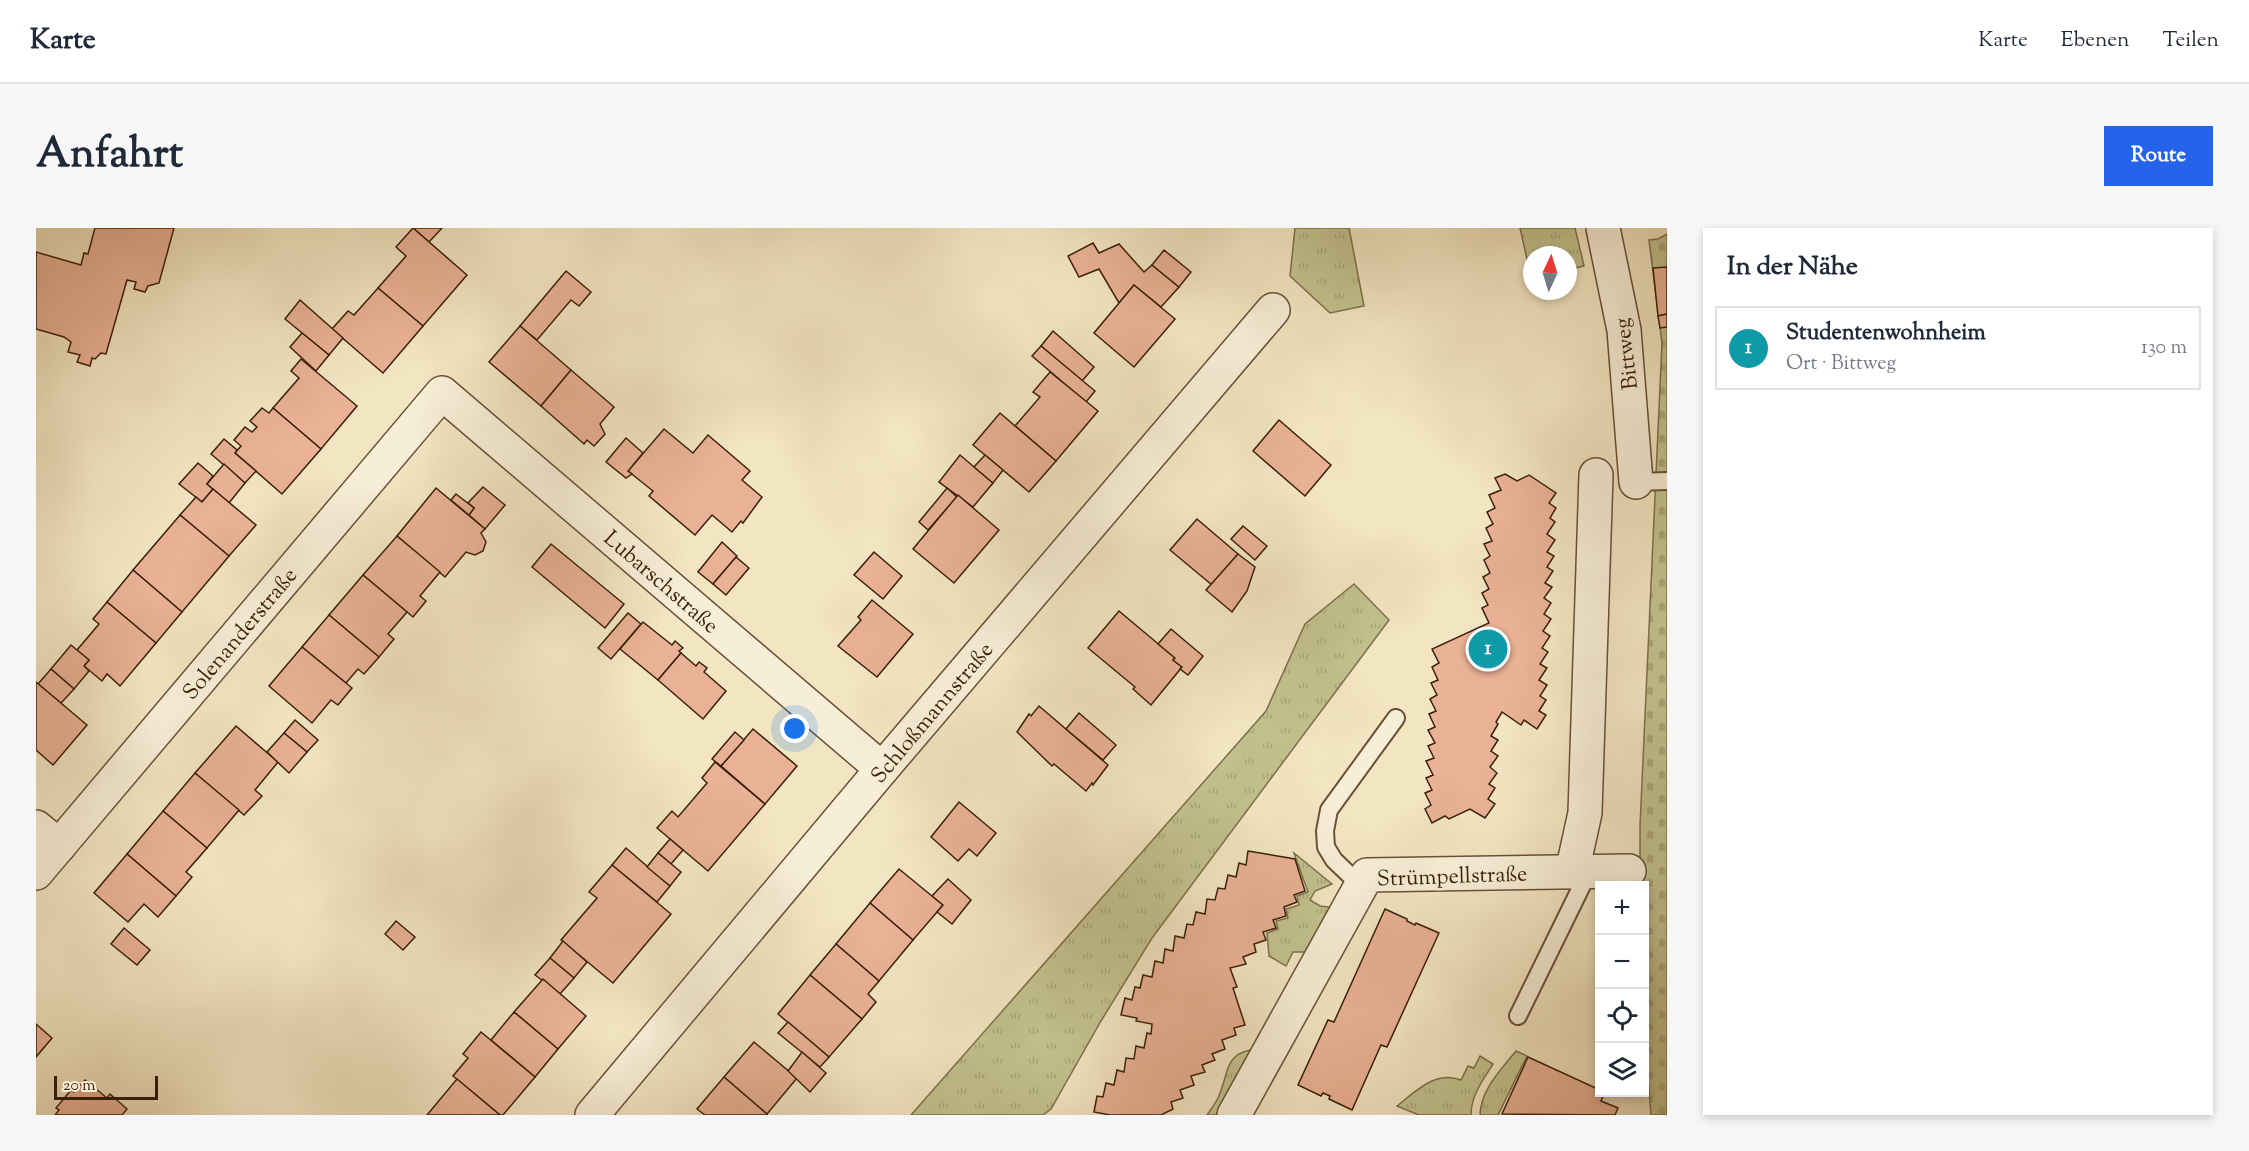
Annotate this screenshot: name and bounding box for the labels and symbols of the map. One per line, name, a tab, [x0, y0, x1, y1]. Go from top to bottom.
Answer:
north arrow	[1523, 246, 1577, 300]
street label: Bittweg	[1608, 316, 1648, 391]
street label: Lubarschstraße	[595, 524, 725, 642]
street label: Solenanderstraße	[176, 562, 306, 708]
pin: 1	[1468, 626, 1508, 672]
street label: Schloßmannstraße	[864, 636, 1002, 792]
your location	[780, 714, 809, 743]
street label: Strümpellstraße	[1376, 859, 1528, 897]
scale bar	[54, 1073, 158, 1100]

